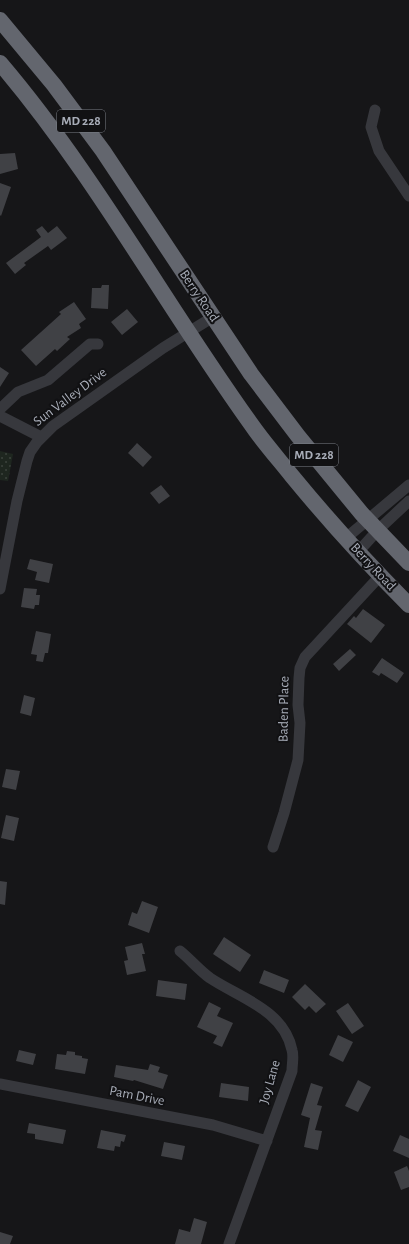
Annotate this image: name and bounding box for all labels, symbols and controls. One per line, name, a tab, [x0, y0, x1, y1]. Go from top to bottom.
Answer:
road number: MD 228	[57, 110, 105, 132]
street label: Berry Road	[177, 268, 221, 324]
street label: Sun Valley Drive	[31, 365, 109, 429]
road number: MD 228	[290, 444, 338, 466]
street label: Berry Road	[348, 541, 398, 593]
street label: Baden Place	[276, 676, 292, 742]
street label: Joy Lane	[257, 1059, 283, 1105]
street label: Pam Drive	[108, 1084, 166, 1108]

